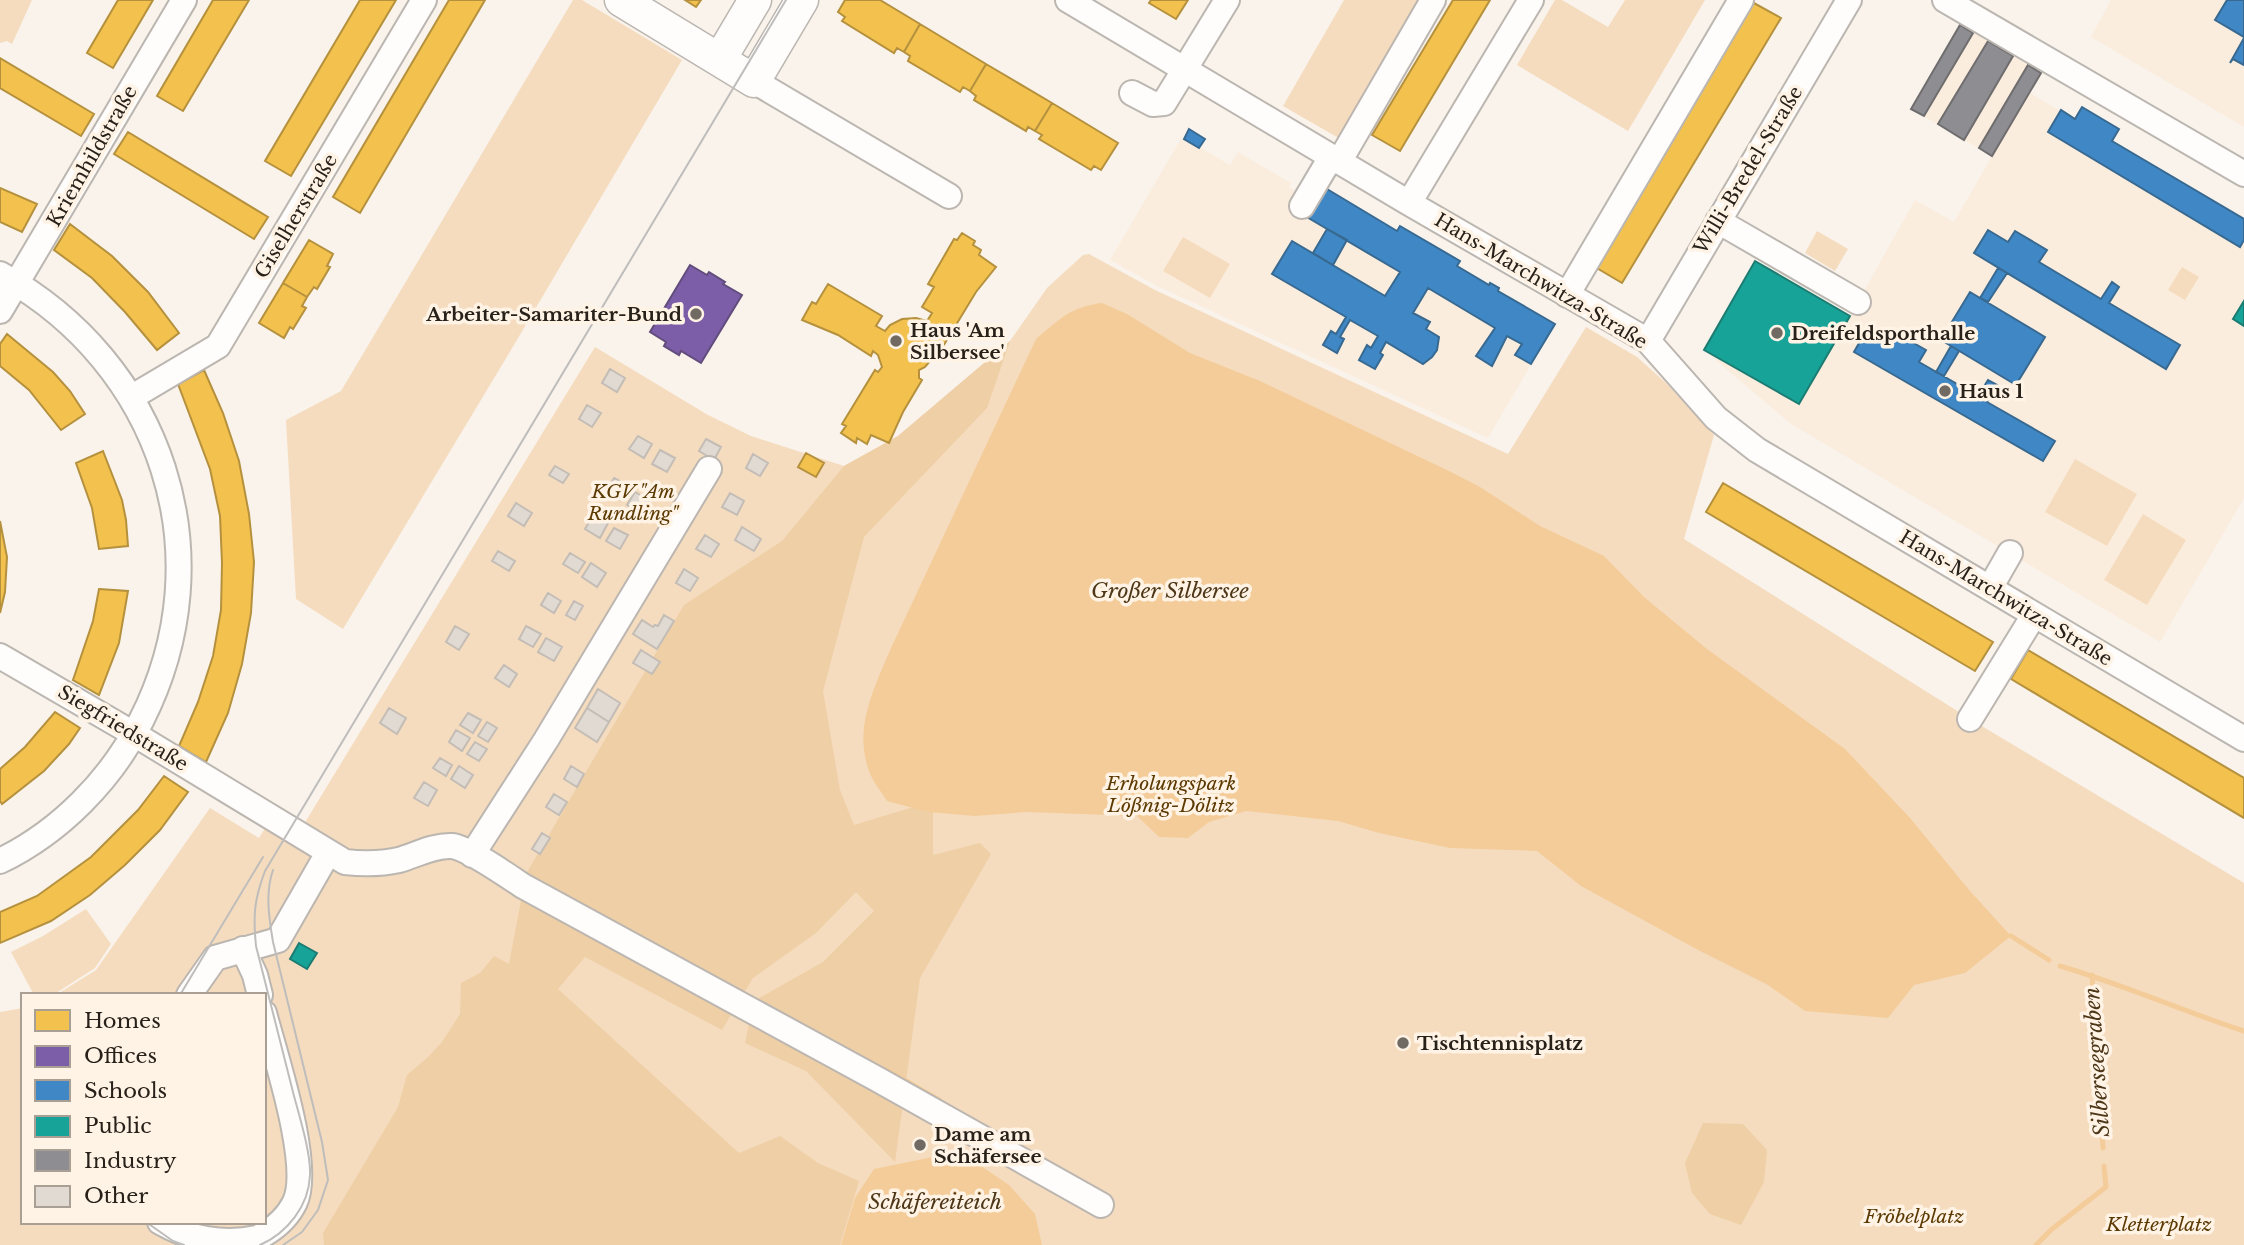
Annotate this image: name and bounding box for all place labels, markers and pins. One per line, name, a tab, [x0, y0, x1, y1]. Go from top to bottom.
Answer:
place label: Arbeiter-Samariter-Bund	[425, 303, 682, 326]
marker: Arbeiter-Samariter-Bund	[688, 306, 704, 322]
place label: Haus 'Am Silbersee'	[910, 319, 1005, 364]
place label: Dreifeldsporthalle	[1791, 322, 1975, 345]
marker: Dreifeldsporthalle	[1769, 325, 1785, 341]
marker: Haus 'Am Silbersee'	[888, 333, 904, 349]
place label: Haus 1	[1959, 380, 2024, 403]
marker: Haus 1	[1937, 383, 1953, 399]
place label: Tischtennisplatz	[1417, 1032, 1583, 1055]
marker: Tischtennisplatz	[1395, 1035, 1411, 1051]
place label: Dame am Schäfersee	[934, 1123, 1042, 1168]
marker: Dame am Schäfersee	[912, 1137, 928, 1153]

